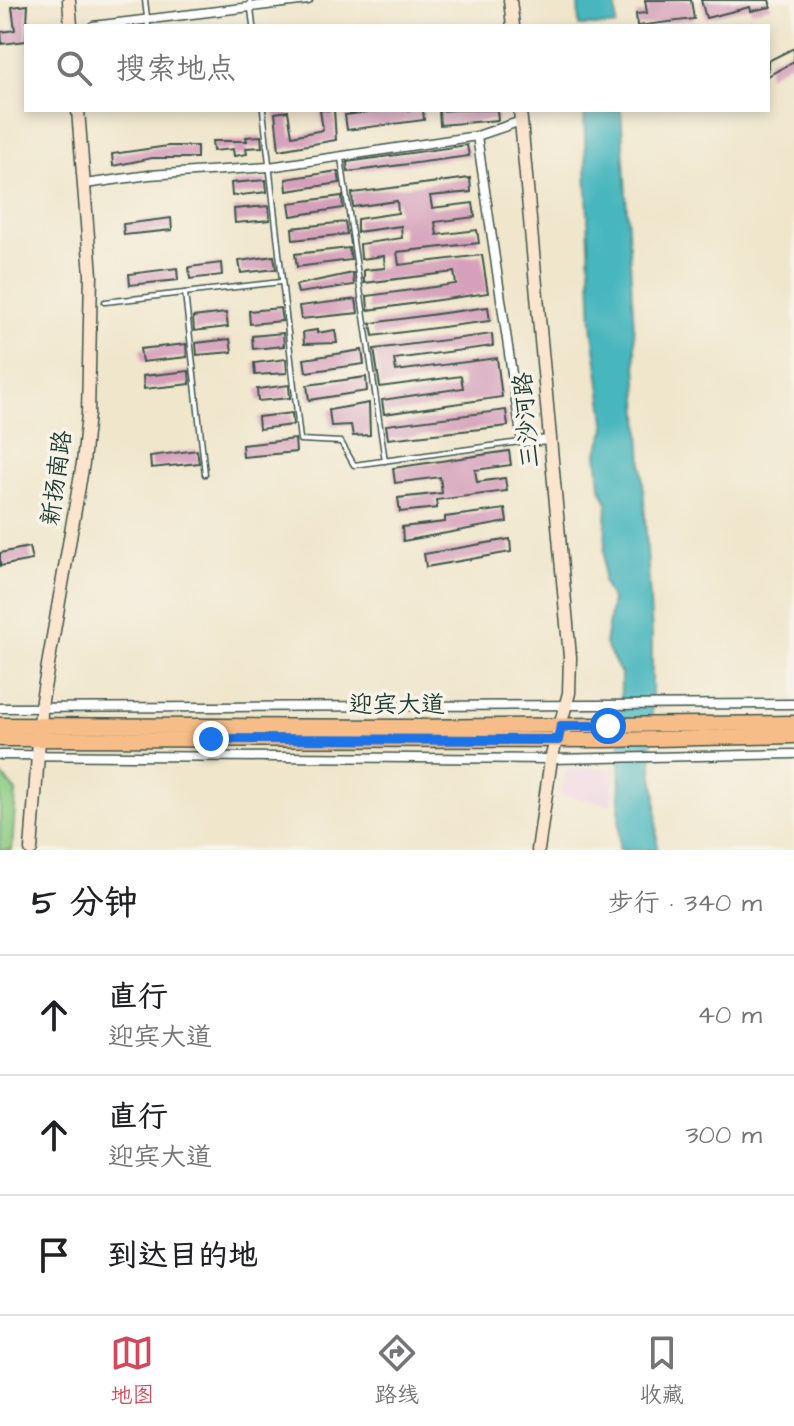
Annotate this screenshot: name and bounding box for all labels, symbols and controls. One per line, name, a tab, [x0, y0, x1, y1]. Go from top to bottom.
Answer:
search box	[24, 24, 770, 112]
icon: search	[52, 46, 96, 90]
text: 搜索地点	[116, 48, 236, 90]
street label: 三沙河路	[506, 371, 548, 469]
street label: 新扬南路	[33, 428, 81, 528]
street label: 迎宾大道	[349, 688, 445, 722]
route start	[590, 708, 626, 744]
route end	[193, 721, 229, 757]
text: 5 分钟	[32, 879, 138, 927]
text: 步行 · 340 m	[608, 885, 762, 921]
text: 直行	[108, 976, 168, 1018]
icon: ahead	[32, 993, 76, 1037]
text: 40 m	[697, 997, 762, 1033]
text: 迎宾大道	[108, 1019, 212, 1055]
text: 直行	[108, 1096, 168, 1138]
icon: ahead	[32, 1113, 76, 1157]
text: 300 m	[685, 1117, 762, 1153]
text: 迎宾大道	[108, 1139, 212, 1175]
icon: arrive	[32, 1233, 76, 1277]
text: 到达目的地	[108, 1235, 258, 1277]
tab: 地图	[110, 1331, 154, 1411]
tab: 路线	[375, 1331, 419, 1411]
tab: 收藏	[640, 1331, 684, 1411]

